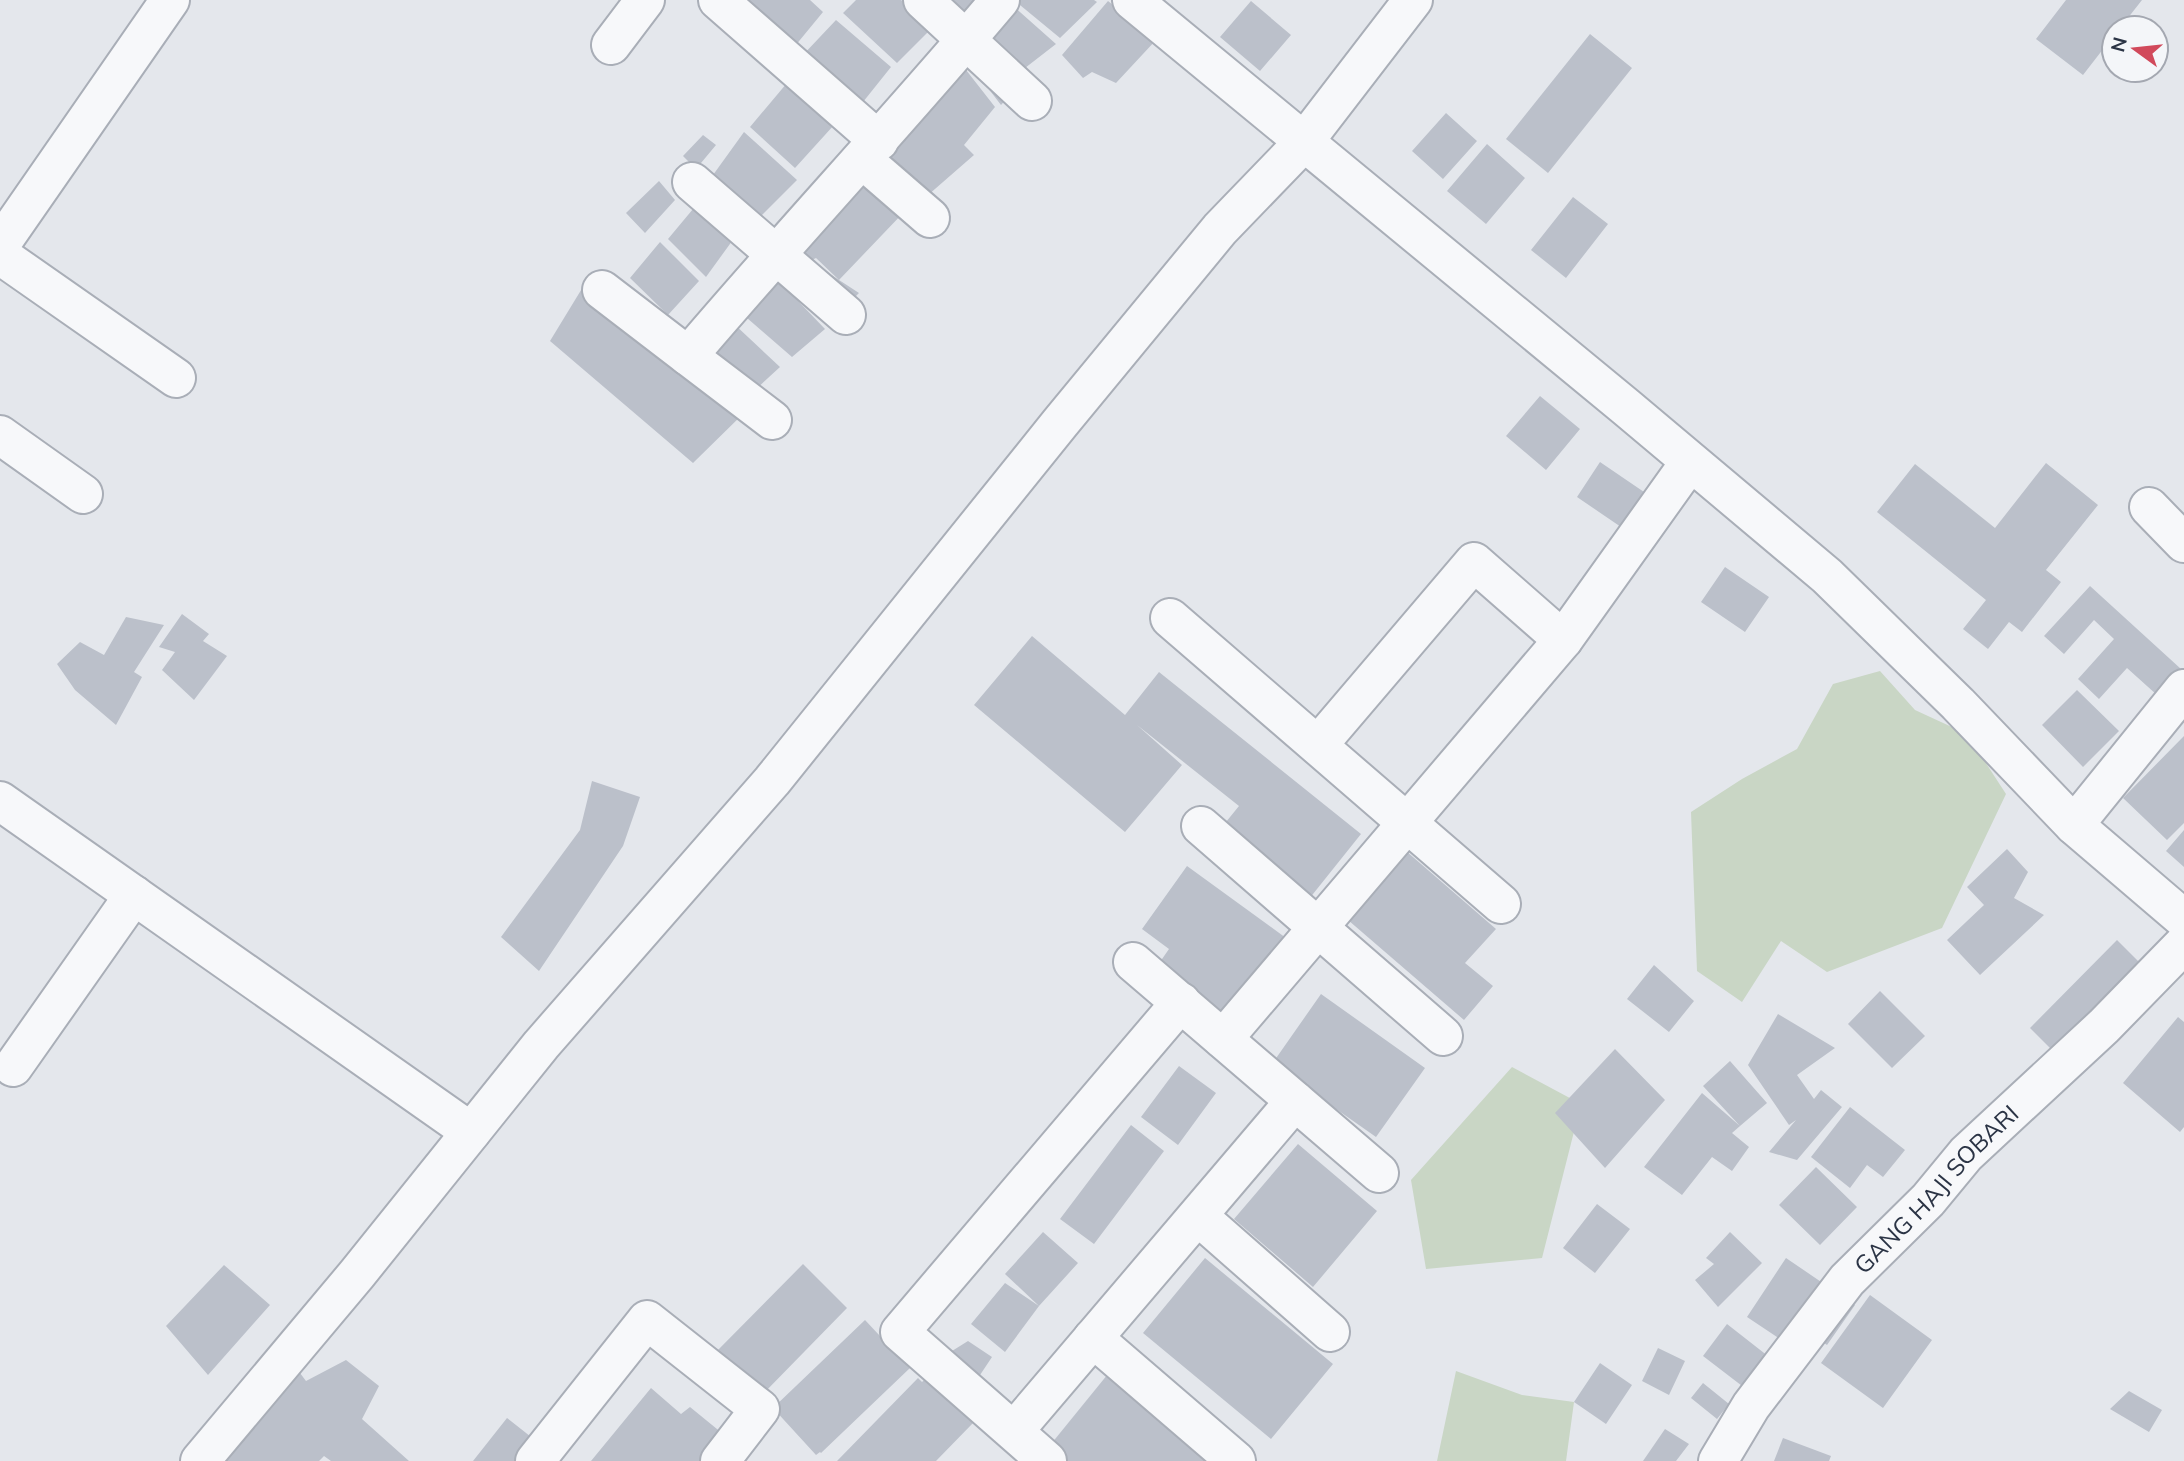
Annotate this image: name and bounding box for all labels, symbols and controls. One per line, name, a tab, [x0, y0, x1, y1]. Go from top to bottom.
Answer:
north arrow	[2100, 14, 2170, 84]
text: N	[2105, 35, 2132, 55]
street label: GANG HAJI SOBARI	[1847, 1098, 2025, 1280]

